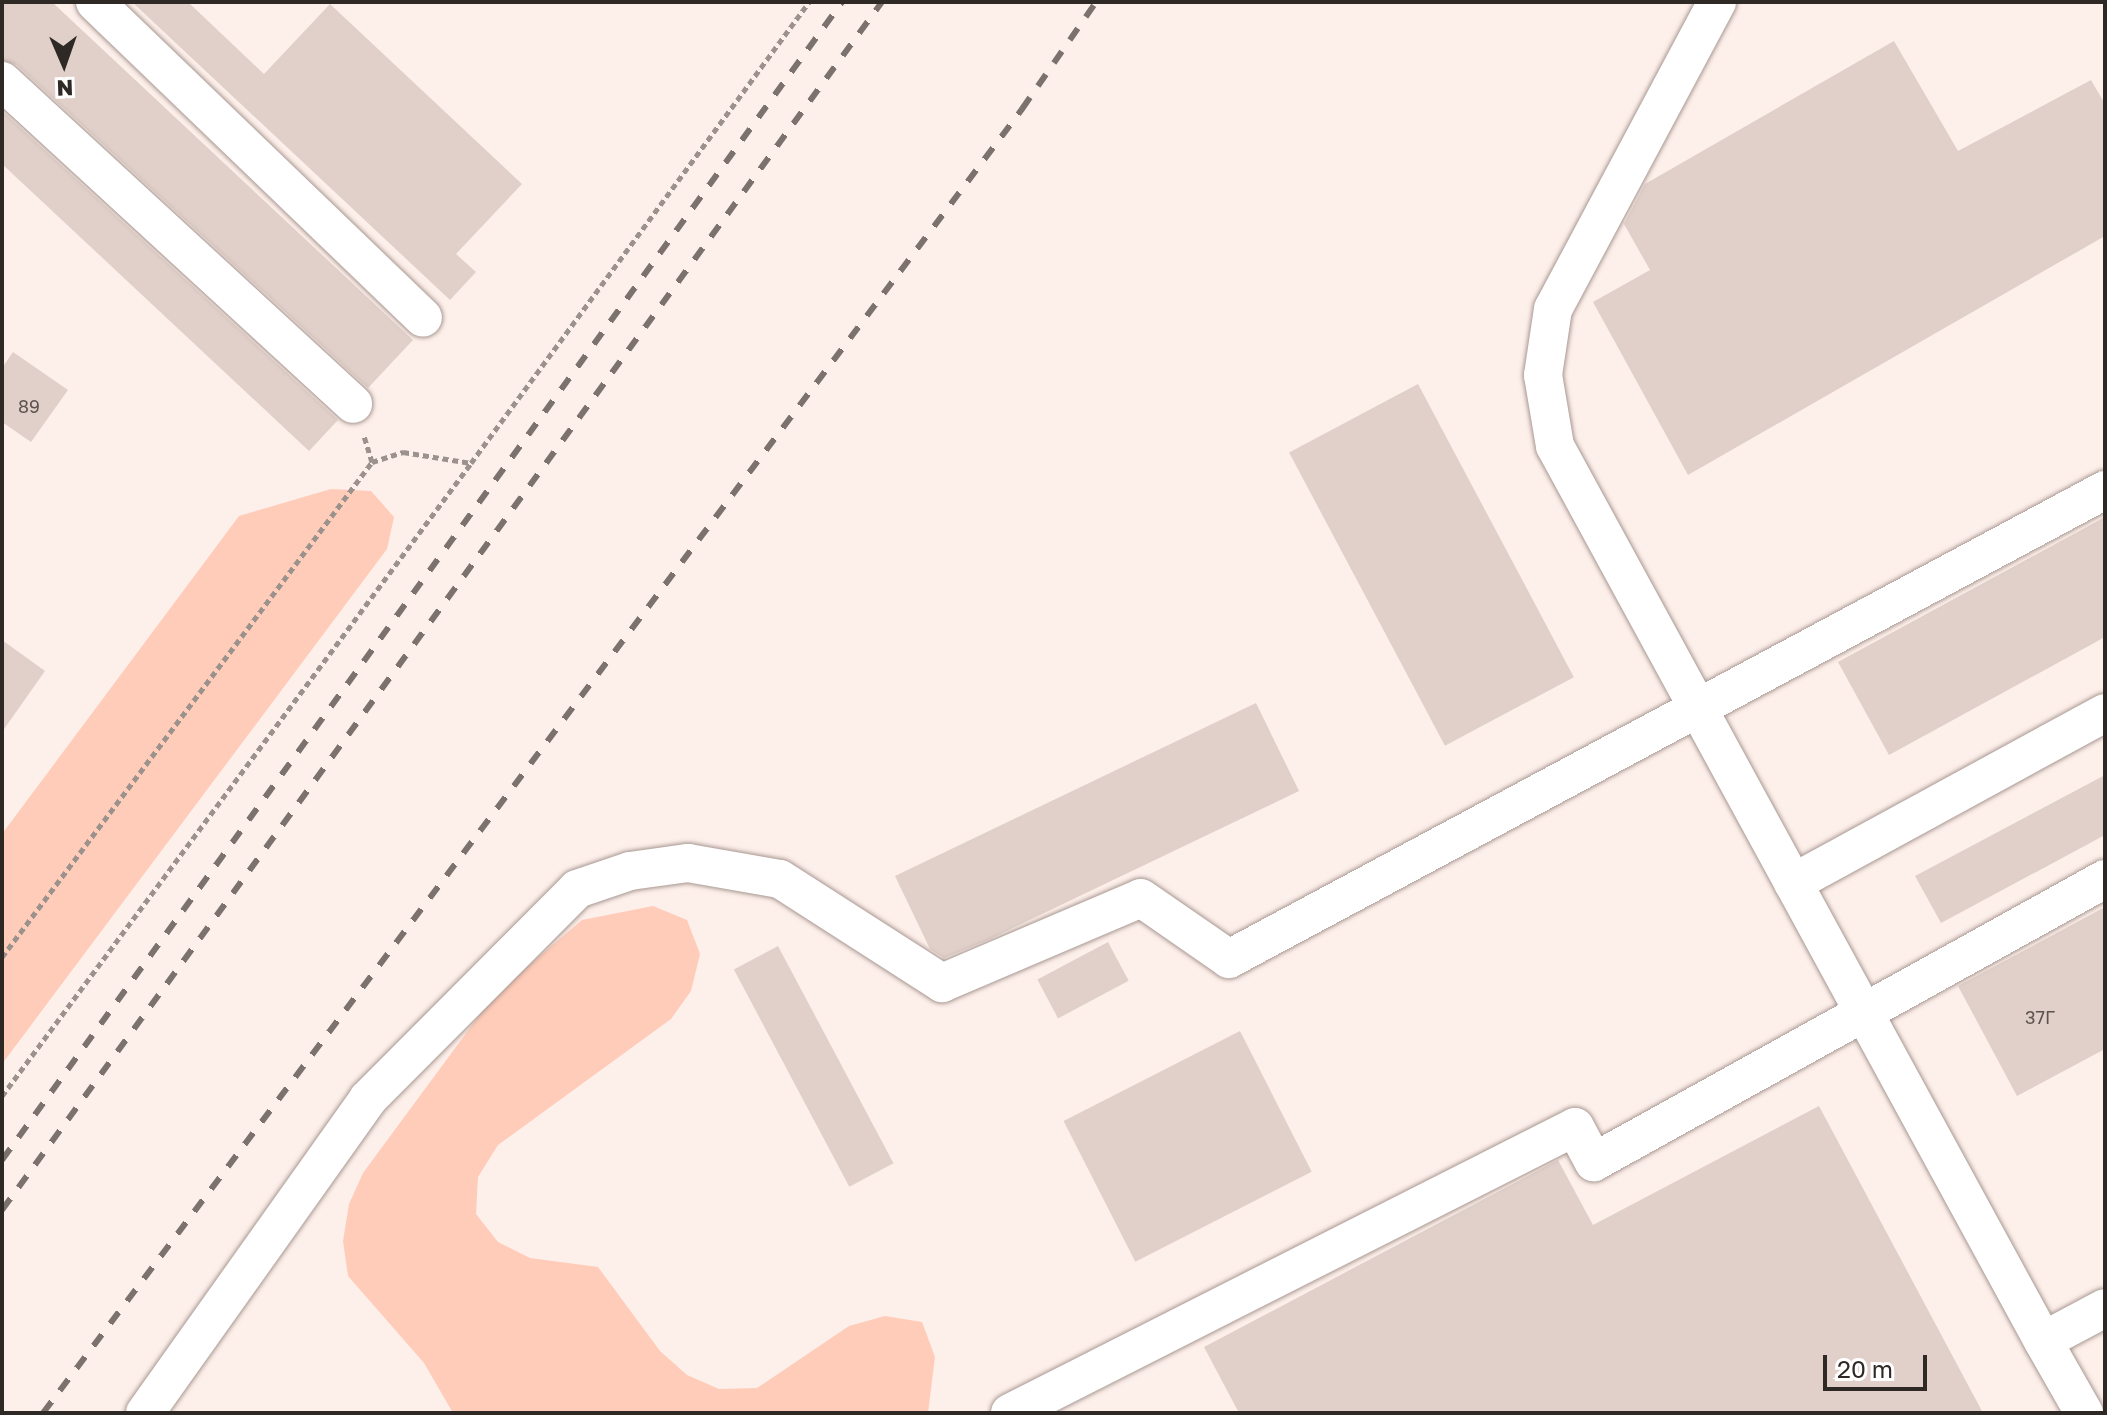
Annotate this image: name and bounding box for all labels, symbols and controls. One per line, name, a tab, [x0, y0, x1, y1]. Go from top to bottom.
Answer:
north arrow	[24, 24, 104, 104]
text: N	[56, 75, 74, 102]
house number: 89	[18, 395, 40, 417]
house number: 37Г	[2025, 1006, 2055, 1028]
scale bar	[1827, 1339, 1931, 1389]
text: 20 m	[1837, 1354, 1893, 1383]

